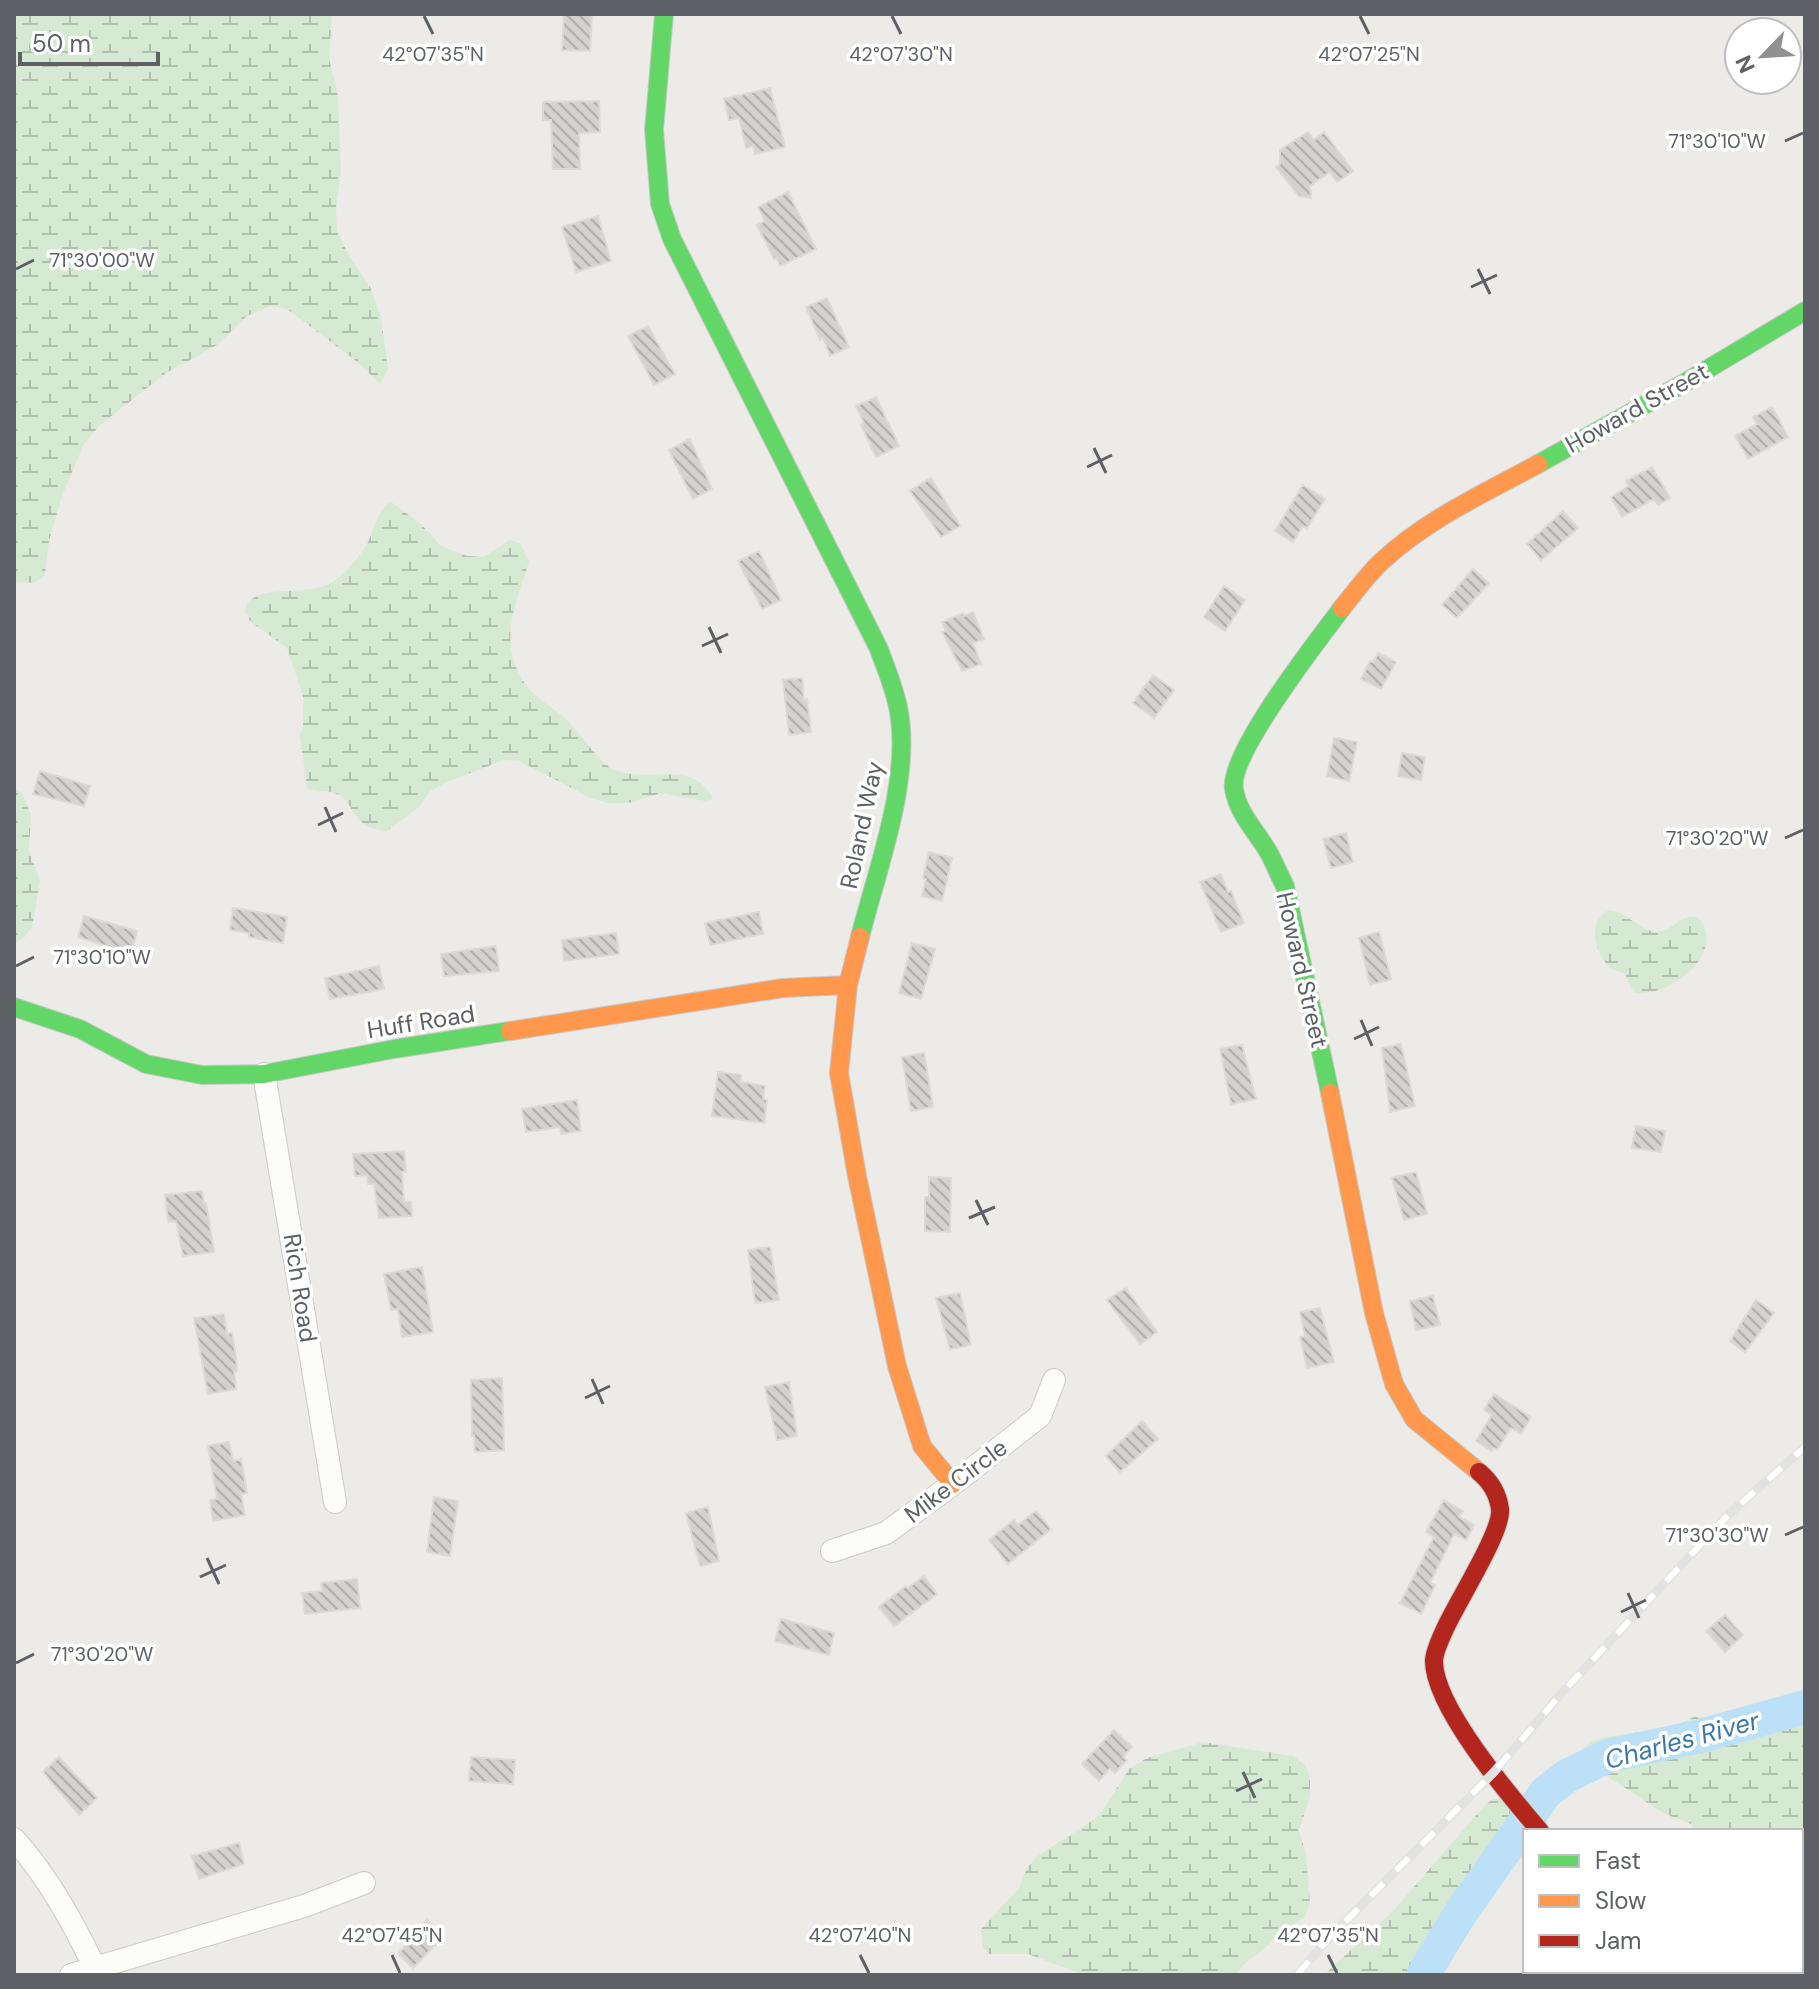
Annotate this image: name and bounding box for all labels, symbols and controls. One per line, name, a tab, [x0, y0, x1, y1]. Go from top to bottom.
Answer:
scale bar	[20, 16, 158, 66]
north arrow	[1723, 16, 1803, 96]
text: 50 m	[32, 28, 91, 59]
text: 42°07'35"N	[382, 41, 484, 67]
text: 42°07'30"N	[849, 41, 953, 67]
text: 42°07'25"N	[1318, 41, 1420, 67]
text: N	[1729, 51, 1762, 78]
text: 71°30'10"W	[1668, 128, 1766, 154]
text: 71°30'00"W	[49, 247, 155, 273]
street label: Howard Street	[1560, 355, 1714, 460]
street label: Roland Way	[833, 758, 890, 891]
text: 71°30'20"W	[1666, 825, 1768, 851]
street label: Howard Street	[1270, 889, 1335, 1051]
text: 71°30'10"W	[53, 944, 151, 970]
street label: Huff Road	[365, 998, 477, 1045]
street label: Rich Road	[277, 1231, 324, 1345]
street label: Mike Circle	[898, 1432, 1013, 1529]
text: 71°30'30"W	[1665, 1522, 1769, 1548]
text: 71°30'20"W	[51, 1641, 153, 1667]
water label: Charles River	[1601, 1703, 1764, 1777]
legend	[1523, 1829, 1803, 1973]
text: Fast	[1595, 1845, 1641, 1876]
text: Slow	[1595, 1885, 1646, 1916]
text: 42°07'45"N	[342, 1922, 442, 1948]
text: 42°07'40"N	[809, 1922, 911, 1948]
text: 42°07'35"N	[1277, 1922, 1379, 1948]
text: Jam	[1595, 1925, 1641, 1956]

